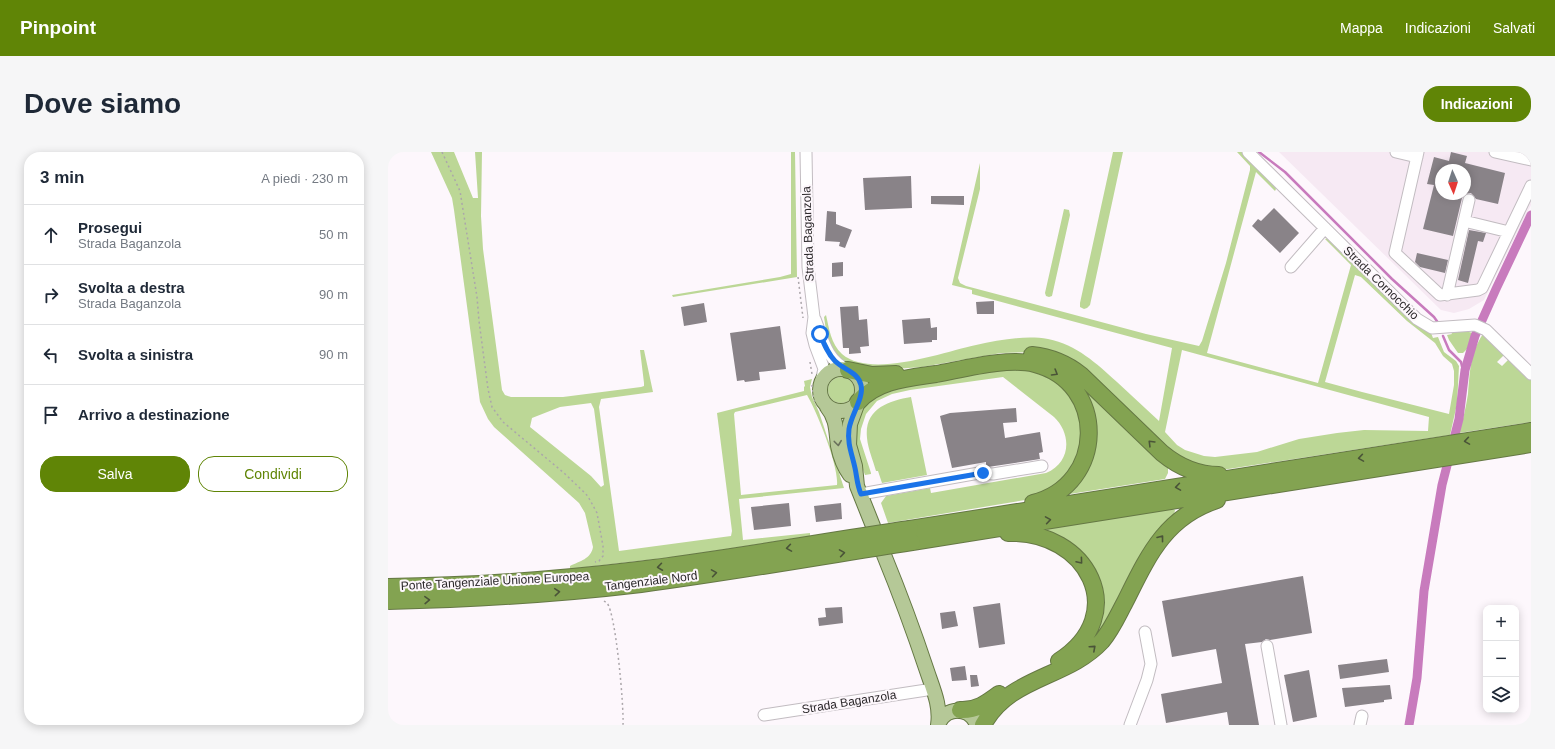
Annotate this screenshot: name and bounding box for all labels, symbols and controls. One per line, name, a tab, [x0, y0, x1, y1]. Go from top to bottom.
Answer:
text: Pinpoint	[20, 17, 96, 38]
text: Mappa	[1340, 20, 1383, 36]
text: Indicazioni	[1405, 20, 1471, 36]
text: Salvati	[1493, 20, 1535, 36]
button: Indicazioni	[1423, 86, 1531, 122]
text: Dove siamo	[24, 88, 181, 119]
north arrow	[1435, 164, 1471, 200]
text: 3 min	[40, 168, 84, 187]
text: A piedi · 230 m	[261, 171, 348, 186]
street label: Strada Baganzola	[799, 186, 817, 282]
text: Prosegui	[78, 219, 142, 236]
icon: ahead	[40, 224, 62, 246]
text: 50 m	[319, 227, 348, 242]
text: Strada Baganzola	[78, 236, 181, 251]
street label: Strada Cornocchio	[1340, 243, 1422, 323]
text: Svolta a destra	[78, 279, 185, 296]
icon: right	[40, 284, 62, 306]
text: 90 m	[319, 287, 348, 302]
text: Strada Baganzola	[78, 296, 181, 311]
route start	[811, 325, 829, 343]
icon: left	[40, 344, 62, 366]
text: Svolta a sinistra	[78, 346, 193, 363]
text: 90 m	[319, 347, 348, 362]
one-way arrow	[1051, 368, 1058, 375]
icon: arrive	[40, 404, 62, 426]
text: Arrivo a destinazione	[78, 406, 230, 423]
one-way arrow	[1464, 436, 1470, 445]
one-way arrow	[834, 440, 843, 446]
one-way arrow	[1148, 440, 1156, 448]
one-way arrow	[1358, 453, 1365, 462]
button: Salva	[40, 456, 190, 492]
button: Condividi	[198, 456, 348, 492]
route end	[974, 464, 992, 482]
one-way arrow	[1175, 482, 1181, 491]
one-way arrow	[1044, 517, 1051, 525]
one-way arrow	[1156, 536, 1163, 543]
one-way arrow	[786, 543, 792, 552]
one-way arrow	[839, 549, 845, 558]
one-way arrow	[1075, 556, 1082, 563]
one-way arrow	[657, 562, 663, 571]
street label: Tangenziale Nord	[604, 568, 698, 594]
street label: Ponte Tangenziale Unione Europea	[400, 569, 590, 593]
one-way arrow	[710, 569, 717, 578]
one-way arrow	[554, 588, 560, 597]
one-way arrow	[424, 596, 430, 604]
map controls	[1483, 605, 1519, 713]
button: +	[1483, 605, 1519, 641]
button: −	[1483, 641, 1519, 677]
one-way arrow	[1088, 646, 1096, 653]
button: layers	[1483, 677, 1519, 713]
street label: Strada Baganzola	[801, 688, 898, 716]

